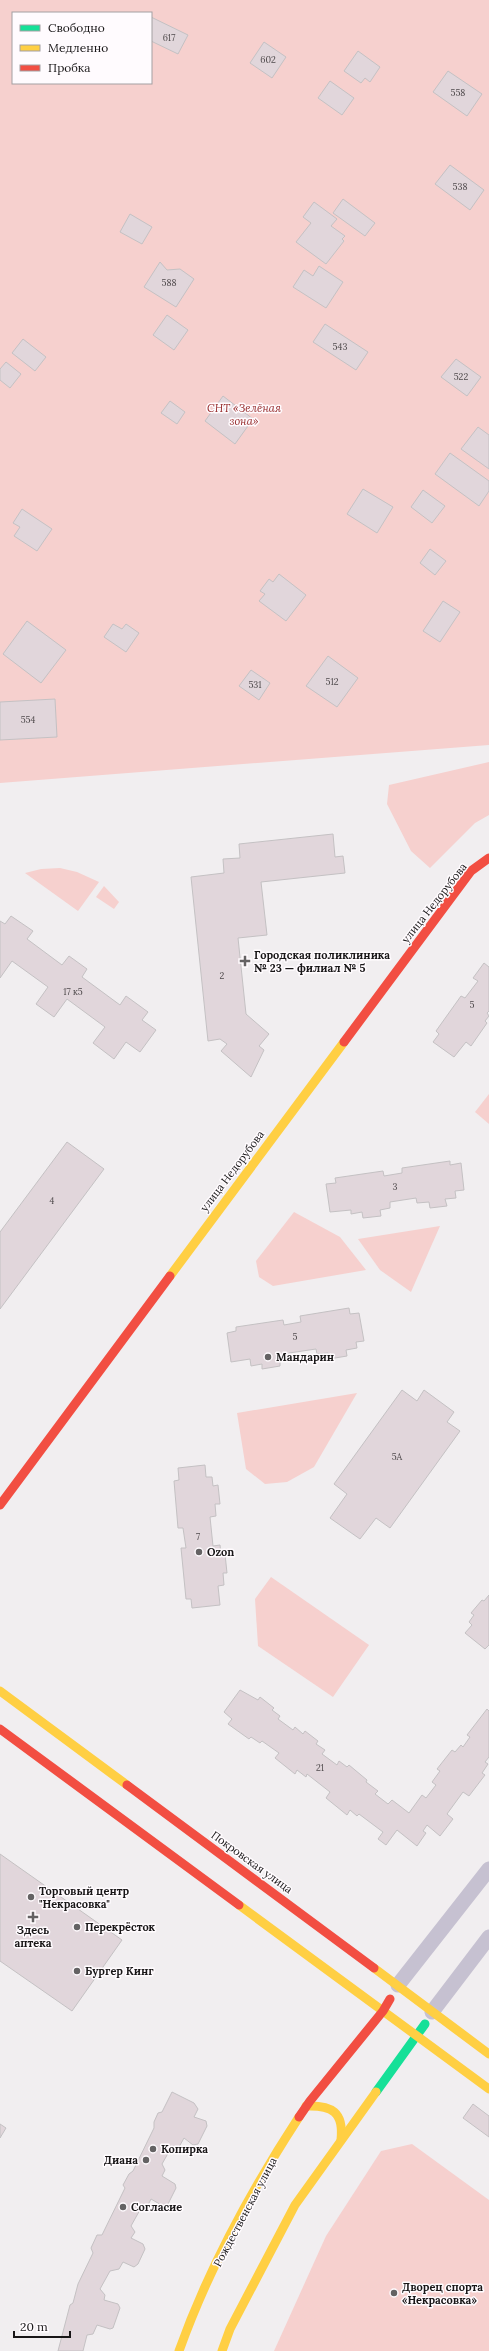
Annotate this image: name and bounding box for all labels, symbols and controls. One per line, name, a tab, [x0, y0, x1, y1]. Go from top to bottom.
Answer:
legend	[12, 12, 152, 84]
text: Свободно	[48, 20, 105, 35]
house number: 617	[163, 32, 175, 43]
text: Медленно	[48, 40, 108, 55]
house number: 602	[260, 54, 276, 65]
text: Пробка	[48, 60, 90, 75]
house number: 558	[451, 87, 465, 98]
house number: 538	[453, 181, 467, 192]
house number: 588	[161, 277, 177, 288]
house number: 543	[333, 341, 347, 352]
house number: 522	[454, 371, 468, 382]
park label: СНТ «Зелёная зона»	[207, 401, 282, 428]
house number: 512	[325, 676, 339, 687]
house number: 531	[248, 679, 262, 690]
house number: 554	[21, 714, 35, 725]
street label: улица Недорубова	[398, 860, 470, 946]
place label: Городская поликлиника № 23 — филиал № 5	[254, 948, 390, 975]
marker: Городская поликлиника № 23 — филиал № 5	[239, 955, 251, 967]
house number: 2	[220, 970, 225, 981]
house number: 17 к5	[63, 986, 83, 997]
house number: 5	[470, 999, 475, 1010]
street label: улица Недорубова	[197, 1127, 267, 1214]
house number: 3	[392, 1181, 398, 1192]
house number: 4	[50, 1195, 55, 1206]
house number: 5	[293, 1331, 298, 1342]
place label: Мандарин	[276, 1350, 334, 1364]
marker: Мандарин	[263, 1352, 273, 1362]
house number: 5А	[392, 1451, 403, 1462]
house number: 7	[196, 1531, 200, 1542]
place label: Ozon	[207, 1545, 234, 1559]
marker: Ozon	[194, 1547, 204, 1557]
house number: 21	[316, 1762, 324, 1773]
street label: Покровская улица	[209, 1828, 296, 1896]
place label: Торговый центр "Некрасовка"	[39, 1884, 130, 1911]
marker: Торговый центр "Некрасовка"	[26, 1892, 36, 1902]
marker: Здесь аптека	[28, 1912, 38, 1922]
place label: Перекрёсток	[85, 1920, 156, 1934]
marker: Перекрёсток	[72, 1922, 82, 1932]
place label: Здесь аптека	[15, 1923, 52, 1950]
place label: Бургер Кинг	[85, 1964, 154, 1978]
marker: Бургер Кинг	[72, 1966, 82, 1976]
place label: Копирка	[161, 2142, 208, 2156]
marker: Копирка	[148, 2144, 158, 2154]
place label: Диана	[104, 2153, 138, 2167]
marker: Диана	[141, 2155, 151, 2165]
street label: Рождественская улица	[210, 2155, 280, 2269]
place label: Согласие	[131, 2200, 182, 2214]
marker: Согласие	[118, 2202, 128, 2212]
place label: Дворец спорта «Некрасовка»	[402, 2280, 483, 2307]
marker: Дворец спорта «Некрасовка»	[389, 2288, 399, 2298]
scale bar	[14, 2313, 70, 2339]
text: 20 m	[20, 2319, 48, 2334]

